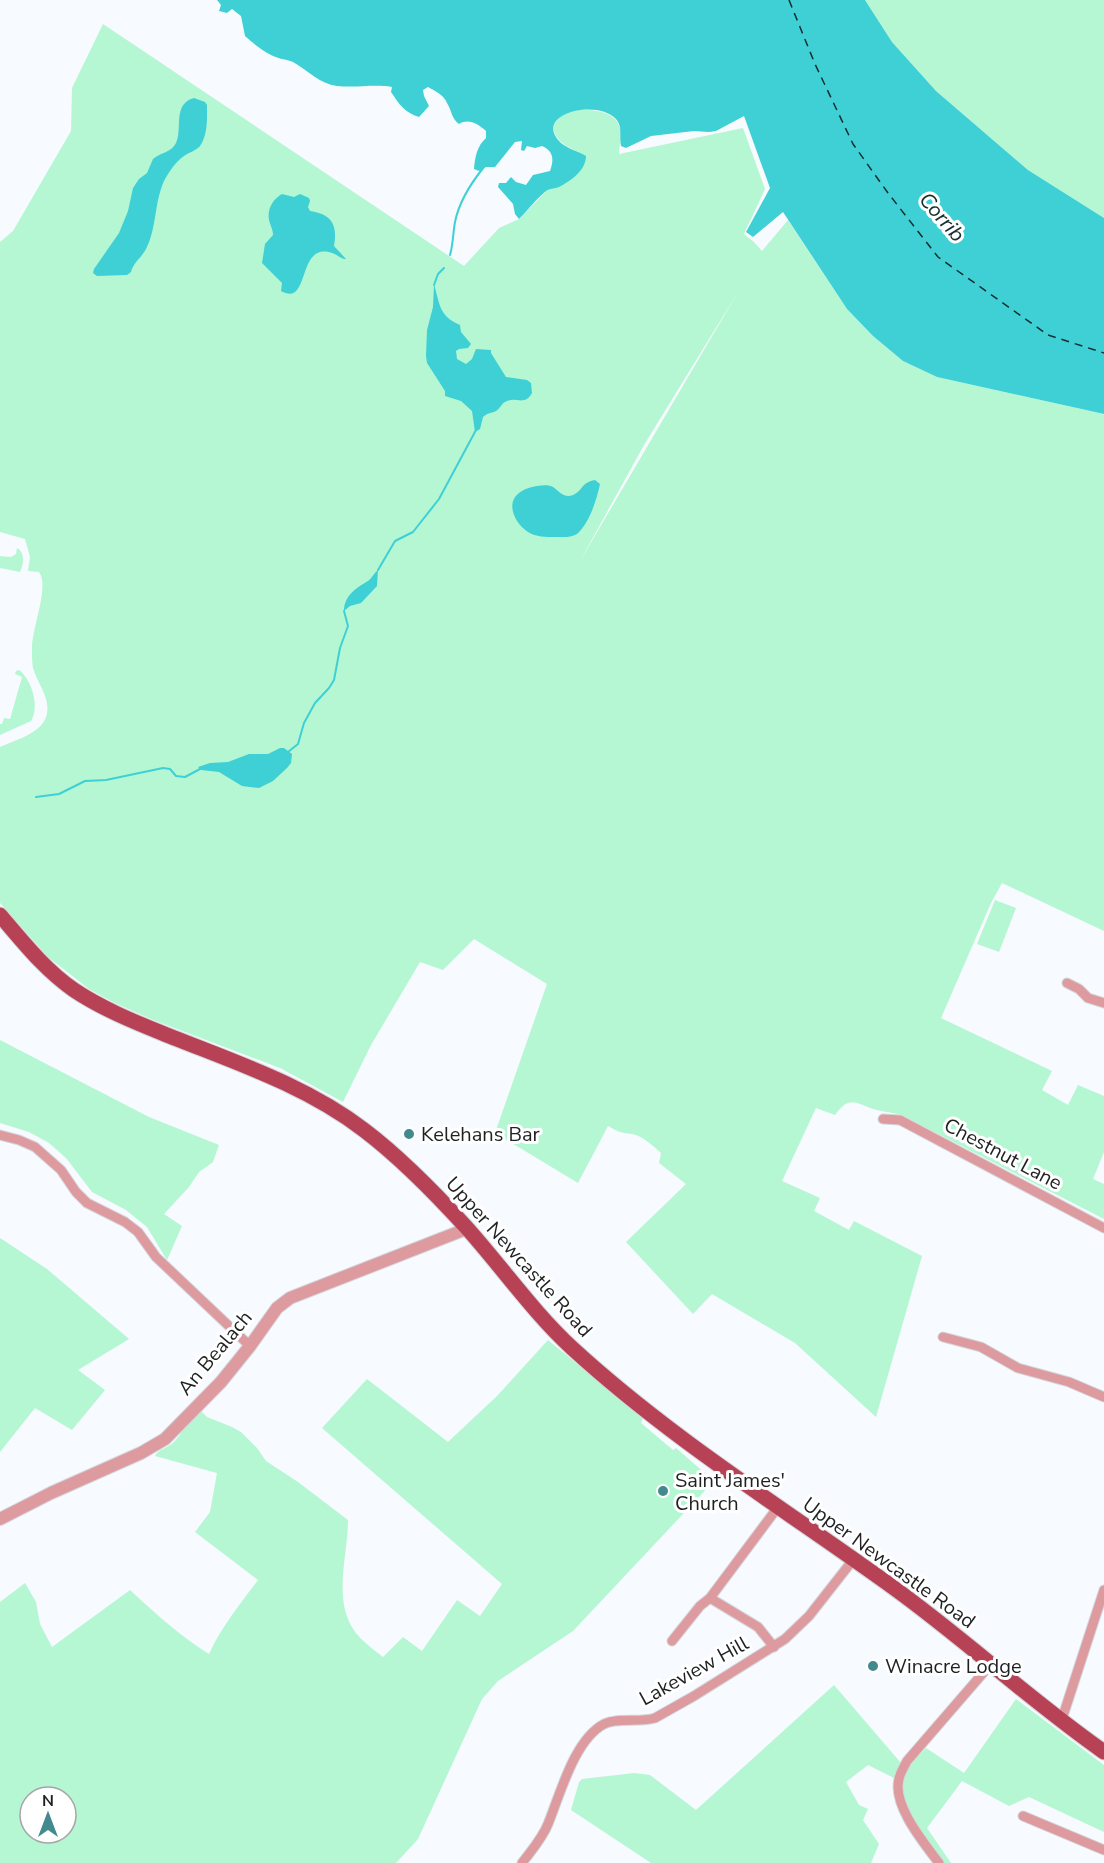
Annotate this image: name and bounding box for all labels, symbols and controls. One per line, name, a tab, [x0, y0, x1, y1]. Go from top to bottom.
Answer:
water label: Corrib	[913, 186, 971, 248]
street label: Chestnut Lane	[939, 1112, 1067, 1196]
place label: Kelehans Bar	[421, 1121, 540, 1148]
marker: Kelehans Bar	[402, 1127, 416, 1141]
street label: Upper Newcastle Road	[440, 1171, 598, 1343]
street label: An Bealach	[172, 1305, 258, 1401]
place label: Saint James' Church	[675, 1467, 785, 1517]
marker: Saint James' Church	[656, 1484, 670, 1498]
street label: Upper Newcastle Road	[797, 1491, 981, 1635]
street label: Lakeview Hill	[635, 1630, 753, 1712]
place label: Winacre Lodge	[885, 1653, 1022, 1680]
marker: Winacre Lodge	[866, 1659, 880, 1673]
north arrow	[18, 1785, 78, 1845]
text: N	[42, 1790, 54, 1812]

